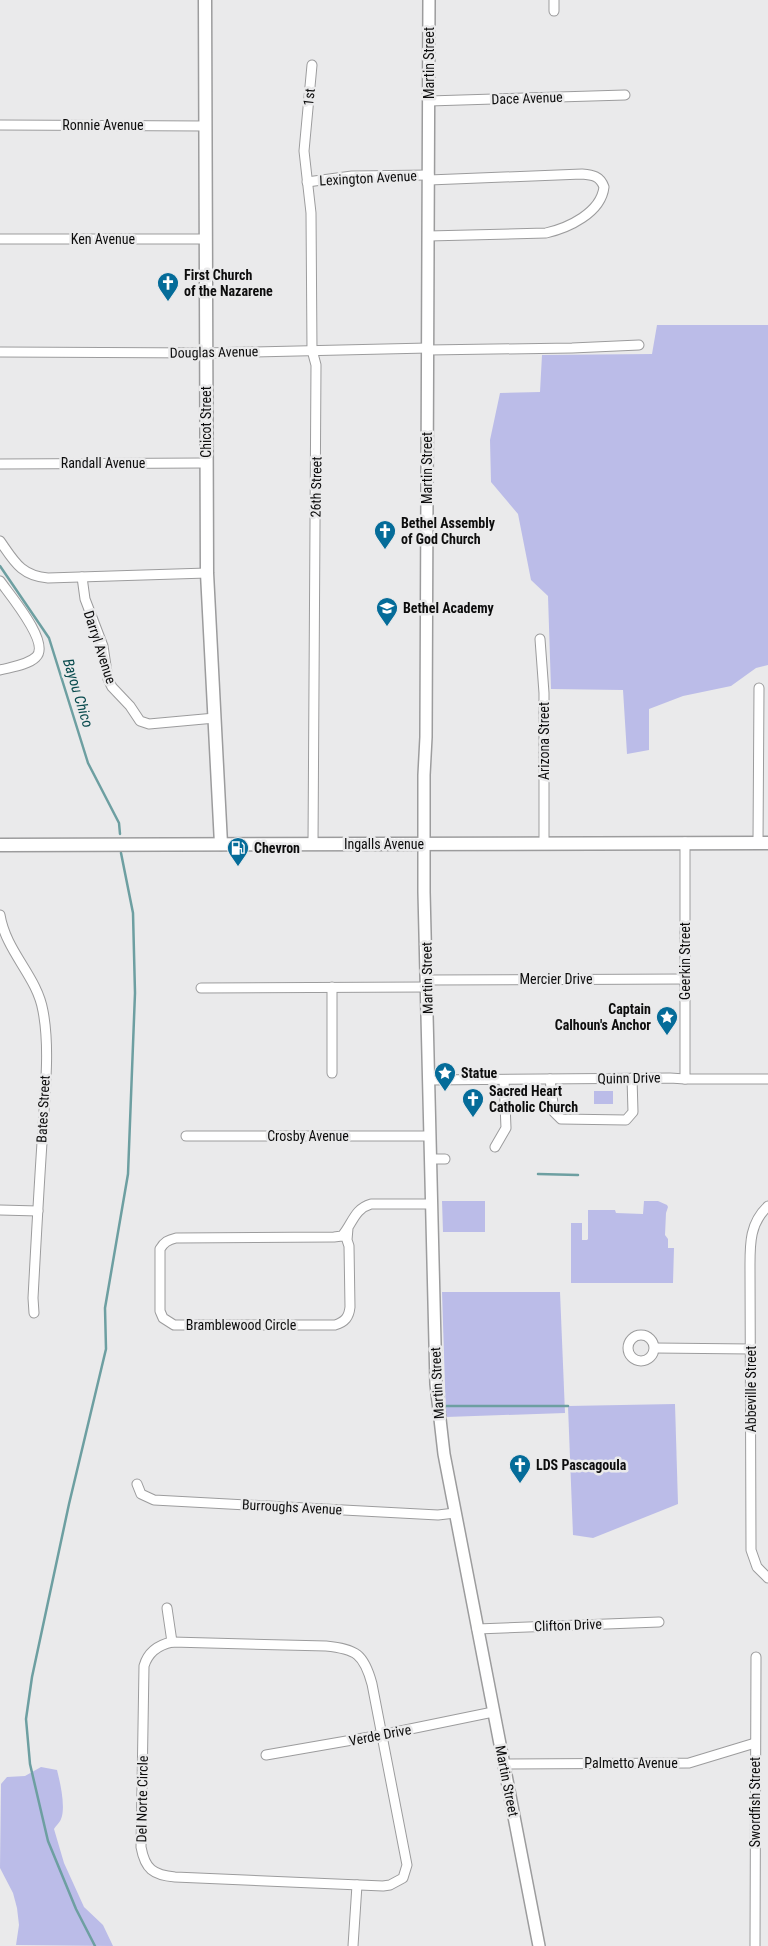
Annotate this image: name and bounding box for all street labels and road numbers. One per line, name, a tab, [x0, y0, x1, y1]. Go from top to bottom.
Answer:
street label: Martin Street	[421, 27, 437, 99]
street label: 1st	[300, 87, 318, 107]
street label: Dace Avenue	[491, 89, 563, 107]
street label: Ronnie Avenue	[62, 117, 144, 133]
street label: Lexington Avenue	[319, 167, 418, 189]
street label: Ken Avenue	[71, 231, 136, 247]
street label: Douglas Avenue	[170, 343, 259, 361]
street label: Chicot Street	[198, 386, 214, 458]
street label: Martin Street	[419, 432, 435, 504]
street label: Randall Avenue	[61, 455, 146, 471]
street label: 26th Street	[307, 456, 325, 518]
street label: Darryl Avenue	[81, 608, 119, 686]
street label: Arizona Street	[536, 702, 552, 780]
street label: Ingalls Avenue	[344, 836, 425, 852]
street label: Geerkin Street	[677, 922, 693, 1000]
street label: Martin Street	[418, 942, 436, 1014]
street label: Mercier Drive	[520, 971, 593, 987]
street label: Quinn Drive	[597, 1069, 661, 1087]
street label: Bates Street	[33, 1075, 53, 1143]
street label: Crosby Avenue	[267, 1128, 349, 1144]
street label: Bramblewood Circle	[186, 1317, 297, 1333]
street label: Abbeville Street	[743, 1346, 759, 1432]
street label: Martin Street	[427, 1347, 447, 1419]
street label: Burroughs Avenue	[242, 1496, 343, 1518]
street label: Clifton Drive	[534, 1616, 603, 1634]
street label: Verde Drive	[348, 1721, 413, 1749]
street label: Martin Street	[492, 1744, 522, 1818]
street label: Del Norte Circle	[133, 1755, 151, 1843]
street label: Palmetto Avenue	[584, 1755, 678, 1771]
street label: Swordfish Street	[747, 1757, 763, 1847]

